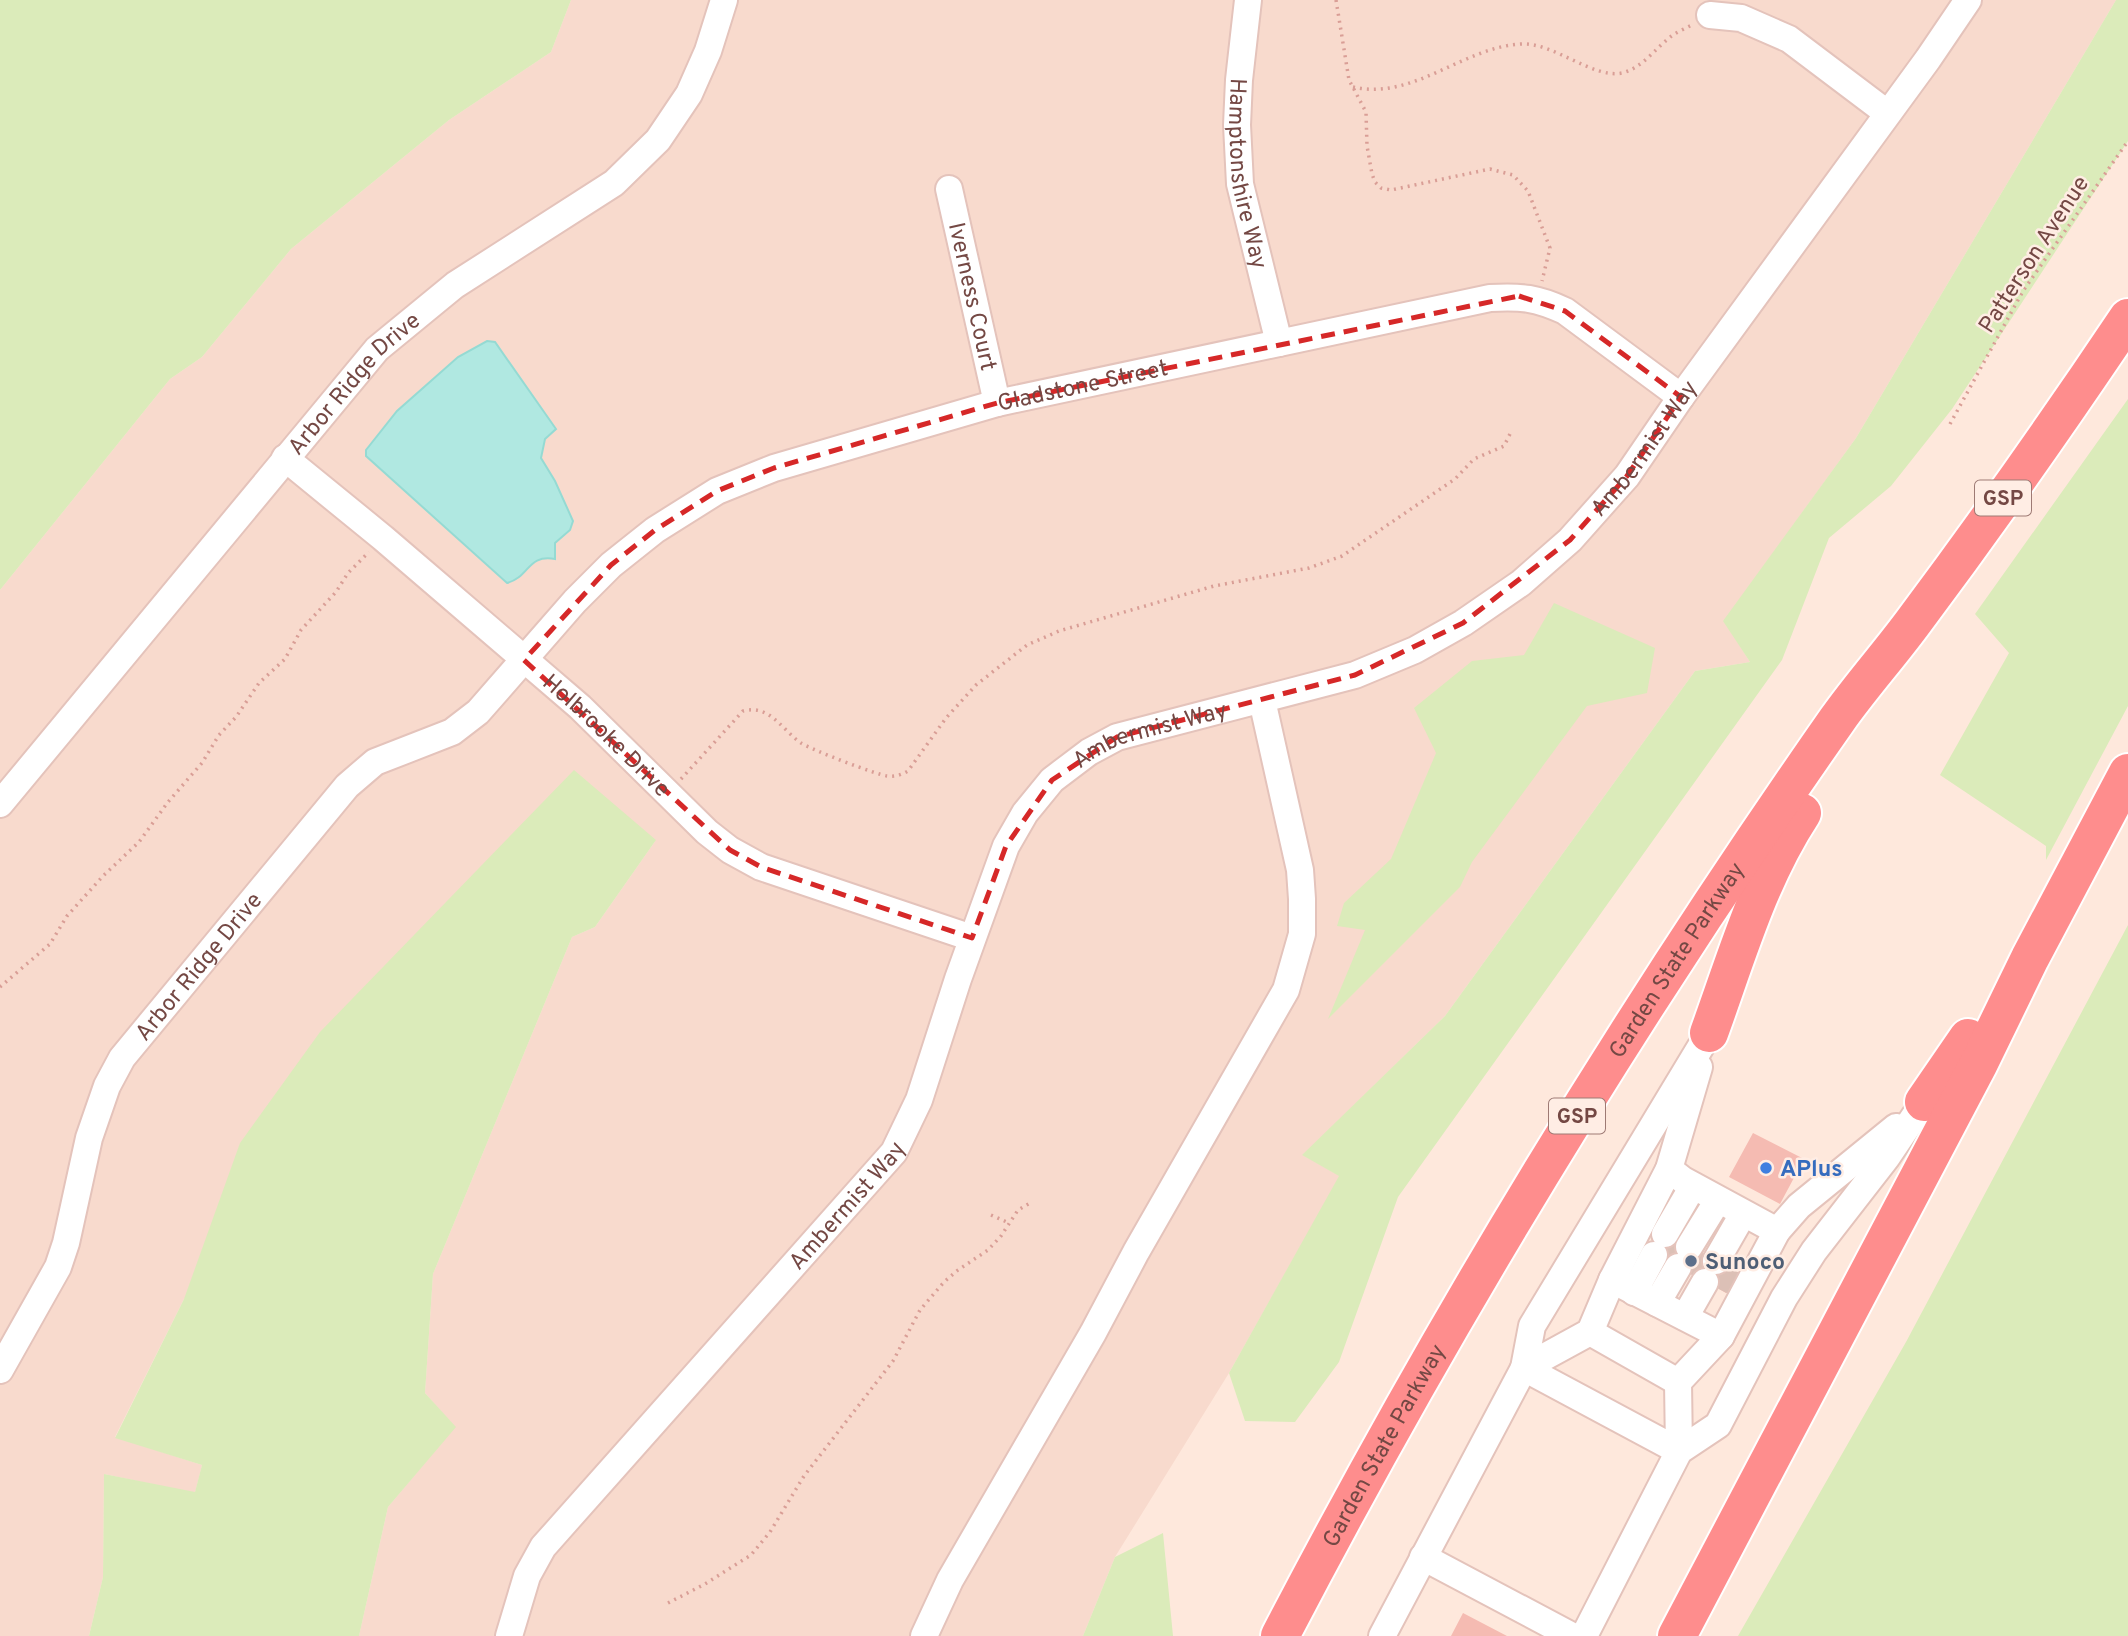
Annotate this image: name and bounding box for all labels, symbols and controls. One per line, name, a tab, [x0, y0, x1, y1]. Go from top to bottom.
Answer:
street label: Hamptonshire Way	[1220, 77, 1272, 272]
street label: Patterson Avenue	[1974, 171, 2097, 339]
street label: Iverness Court	[940, 220, 1001, 374]
street label: Arbor Ridge Drive	[283, 307, 427, 462]
street label: Gladstone Street	[995, 355, 1171, 419]
street label: Ambermist Way	[1586, 376, 1705, 524]
road number: GSP	[1975, 480, 2031, 516]
street label: Holbrooke Drive	[535, 669, 675, 805]
street label: Ambermist Way	[1068, 697, 1231, 776]
street label: Garden State Parkway	[1604, 858, 1752, 1065]
street label: Arbor Ridge Drive	[130, 888, 270, 1048]
road number: GSP	[1549, 1098, 1605, 1134]
street label: Ambermist Way	[784, 1138, 914, 1277]
place label: APlus	[1780, 1156, 1843, 1185]
marker: APlus	[1758, 1160, 1774, 1176]
place label: Sunoco	[1705, 1249, 1785, 1278]
marker: Sunoco	[1683, 1253, 1699, 1269]
street label: Garden State Parkway	[1318, 1340, 1454, 1553]

